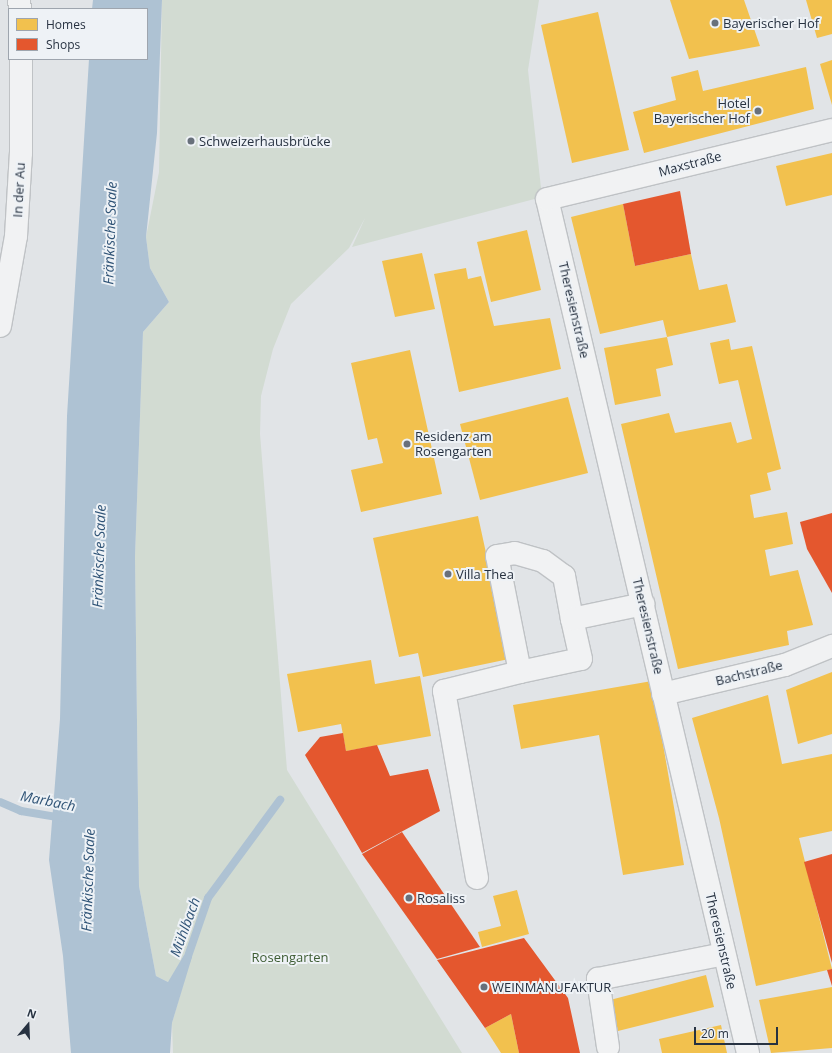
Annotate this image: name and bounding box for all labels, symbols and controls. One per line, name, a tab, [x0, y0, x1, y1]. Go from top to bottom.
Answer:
legend	[8, 8, 148, 60]
place label: Bayerischer Hof	[723, 15, 819, 31]
text: Homes	[46, 16, 86, 33]
marker: Bayerischer Hof	[710, 18, 720, 28]
text: Shops	[46, 36, 80, 53]
place label: Hotel Bayerischer Hof	[654, 96, 750, 127]
marker: Hotel Bayerischer Hof	[753, 106, 763, 116]
place label: Schweizerhausbrücke	[199, 133, 331, 149]
marker: Schweizerhausbrücke	[186, 136, 196, 146]
street label: Maxstraße	[657, 148, 723, 180]
street label: In der Au	[10, 162, 28, 218]
water label: Fränkische Saale	[100, 181, 120, 285]
street label: Theresienstraße	[555, 260, 593, 360]
place label: Residenz am Rosengarten	[415, 429, 492, 460]
marker: Residenz am Rosengarten	[402, 439, 412, 449]
water label: Fränkische Saale	[89, 504, 109, 608]
place label: Villa Thea	[456, 566, 514, 582]
marker: Villa Thea	[443, 569, 453, 579]
street label: Theresienstraße	[629, 576, 667, 676]
street label: Bachstraße	[714, 657, 784, 689]
water label: Marbach	[19, 787, 77, 815]
water label: Fränkische Saale	[78, 828, 98, 932]
place label: Rosaliss	[417, 890, 465, 906]
street label: Theresienstraße	[702, 891, 740, 991]
marker: Rosaliss	[404, 893, 414, 903]
water label: Mühlbach	[167, 895, 203, 959]
park label: Rosengarten	[252, 949, 328, 965]
place label: WEINMANUFAKTUR	[492, 979, 611, 995]
marker: WEINMANUFAKTUR	[479, 982, 489, 992]
north arrow	[8, 1005, 48, 1045]
text: N	[25, 1005, 39, 1022]
scale bar	[696, 1019, 780, 1045]
text: 20 m	[701, 1025, 729, 1042]

